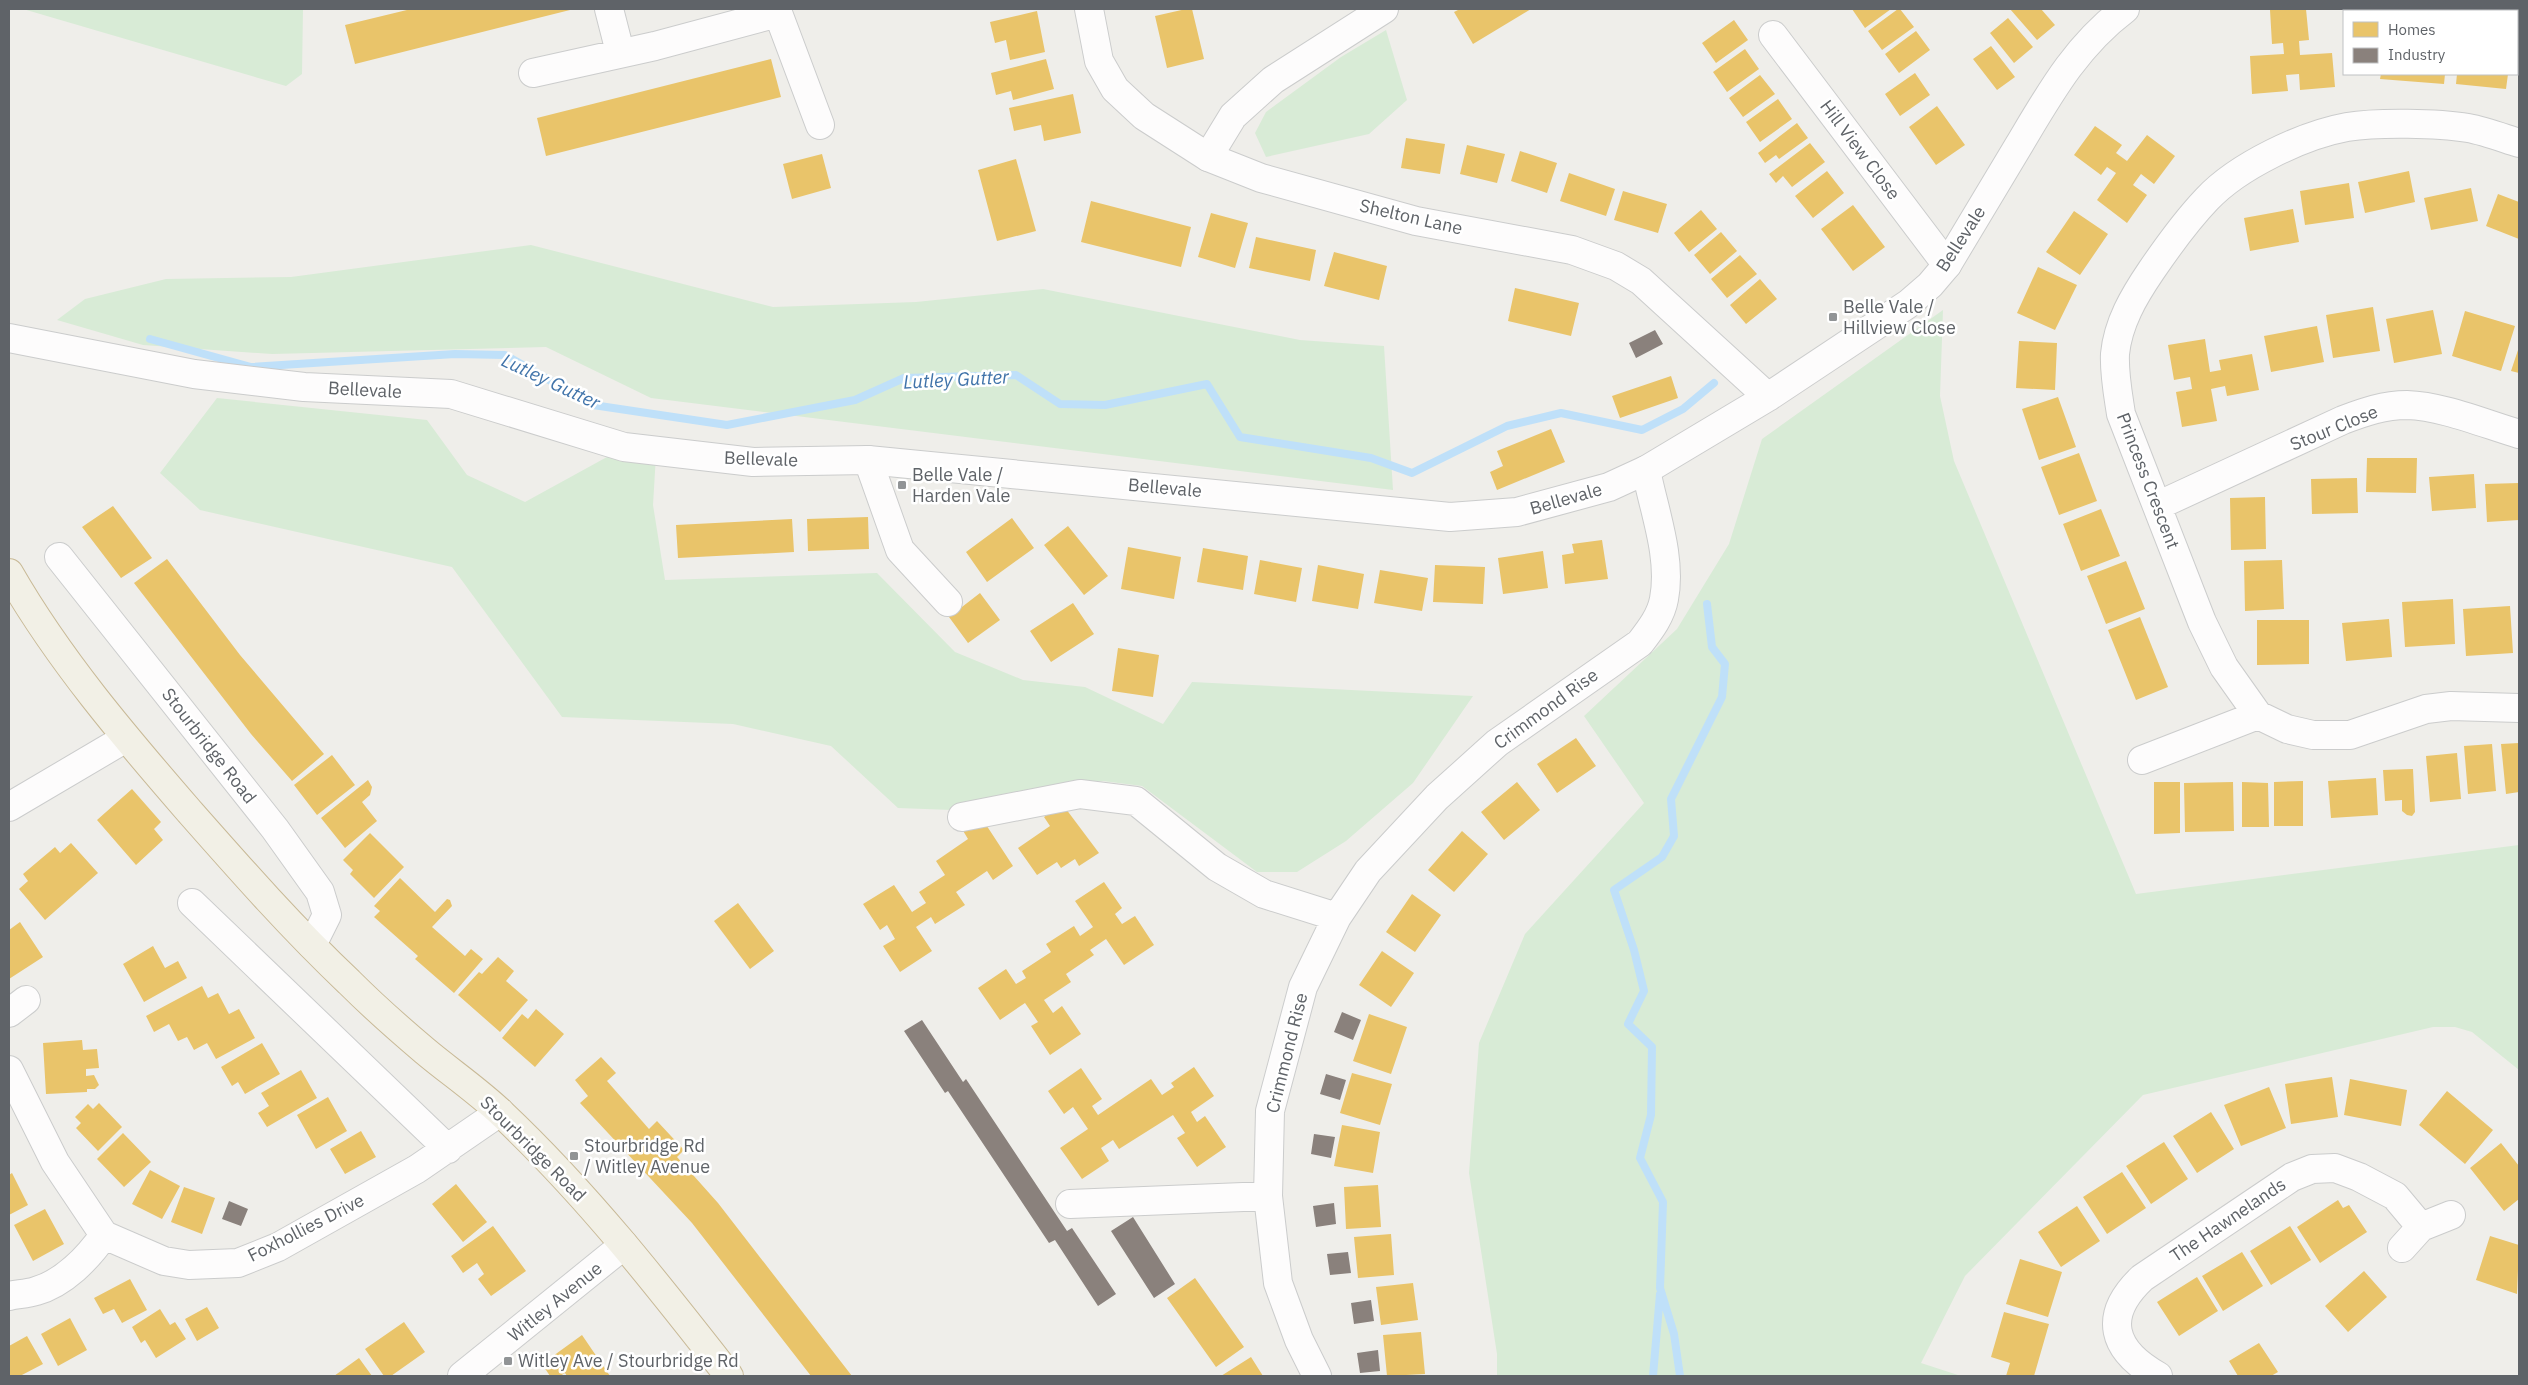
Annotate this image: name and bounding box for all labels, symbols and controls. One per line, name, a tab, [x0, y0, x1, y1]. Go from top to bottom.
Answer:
legend	[2343, 10, 2518, 75]
text: Homes	[2388, 20, 2436, 39]
text: Industry	[2388, 45, 2446, 64]
street label: Hill View Close	[1815, 95, 1906, 204]
street label: Shelton Lane	[1357, 194, 1465, 240]
street label: Bellevale	[1931, 201, 1990, 276]
place label: Belle Vale / Hillview Close	[1843, 295, 1956, 339]
marker: Belle Vale / Hillview Close	[1827, 311, 1839, 323]
water label: Lutley Gutter	[498, 348, 605, 415]
water label: Lutley Gutter	[902, 364, 1011, 394]
street label: Bellevale	[327, 376, 403, 403]
street label: Stour Close	[2287, 399, 2381, 456]
street label: Princess Crescent	[2112, 409, 2185, 552]
street label: Bellevale	[724, 446, 799, 471]
place label: Belle Vale / Harden Vale	[912, 463, 1011, 507]
street label: Bellevale	[1127, 473, 1203, 502]
street label: Bellevale	[1527, 477, 1605, 520]
marker: Belle Vale / Harden Vale	[896, 479, 908, 491]
street label: Crimmond Rise	[1489, 663, 1602, 754]
street label: Stourbridge Road	[157, 683, 262, 808]
street label: Crimmond Rise	[1260, 990, 1313, 1116]
street label: Stourbridge Road	[476, 1091, 591, 1206]
place label: Stourbridge Rd / Witley Avenue	[584, 1134, 710, 1178]
marker: Stourbridge Rd / Witley Avenue	[568, 1150, 580, 1162]
street label: The Hawnelands	[2165, 1172, 2290, 1267]
street label: Foxhollies Drive	[244, 1188, 368, 1267]
street label: Witley Avenue	[503, 1256, 607, 1347]
place label: Witley Ave / Stourbridge Rd	[518, 1349, 739, 1372]
marker: Witley Ave / Stourbridge Rd	[502, 1355, 514, 1367]

